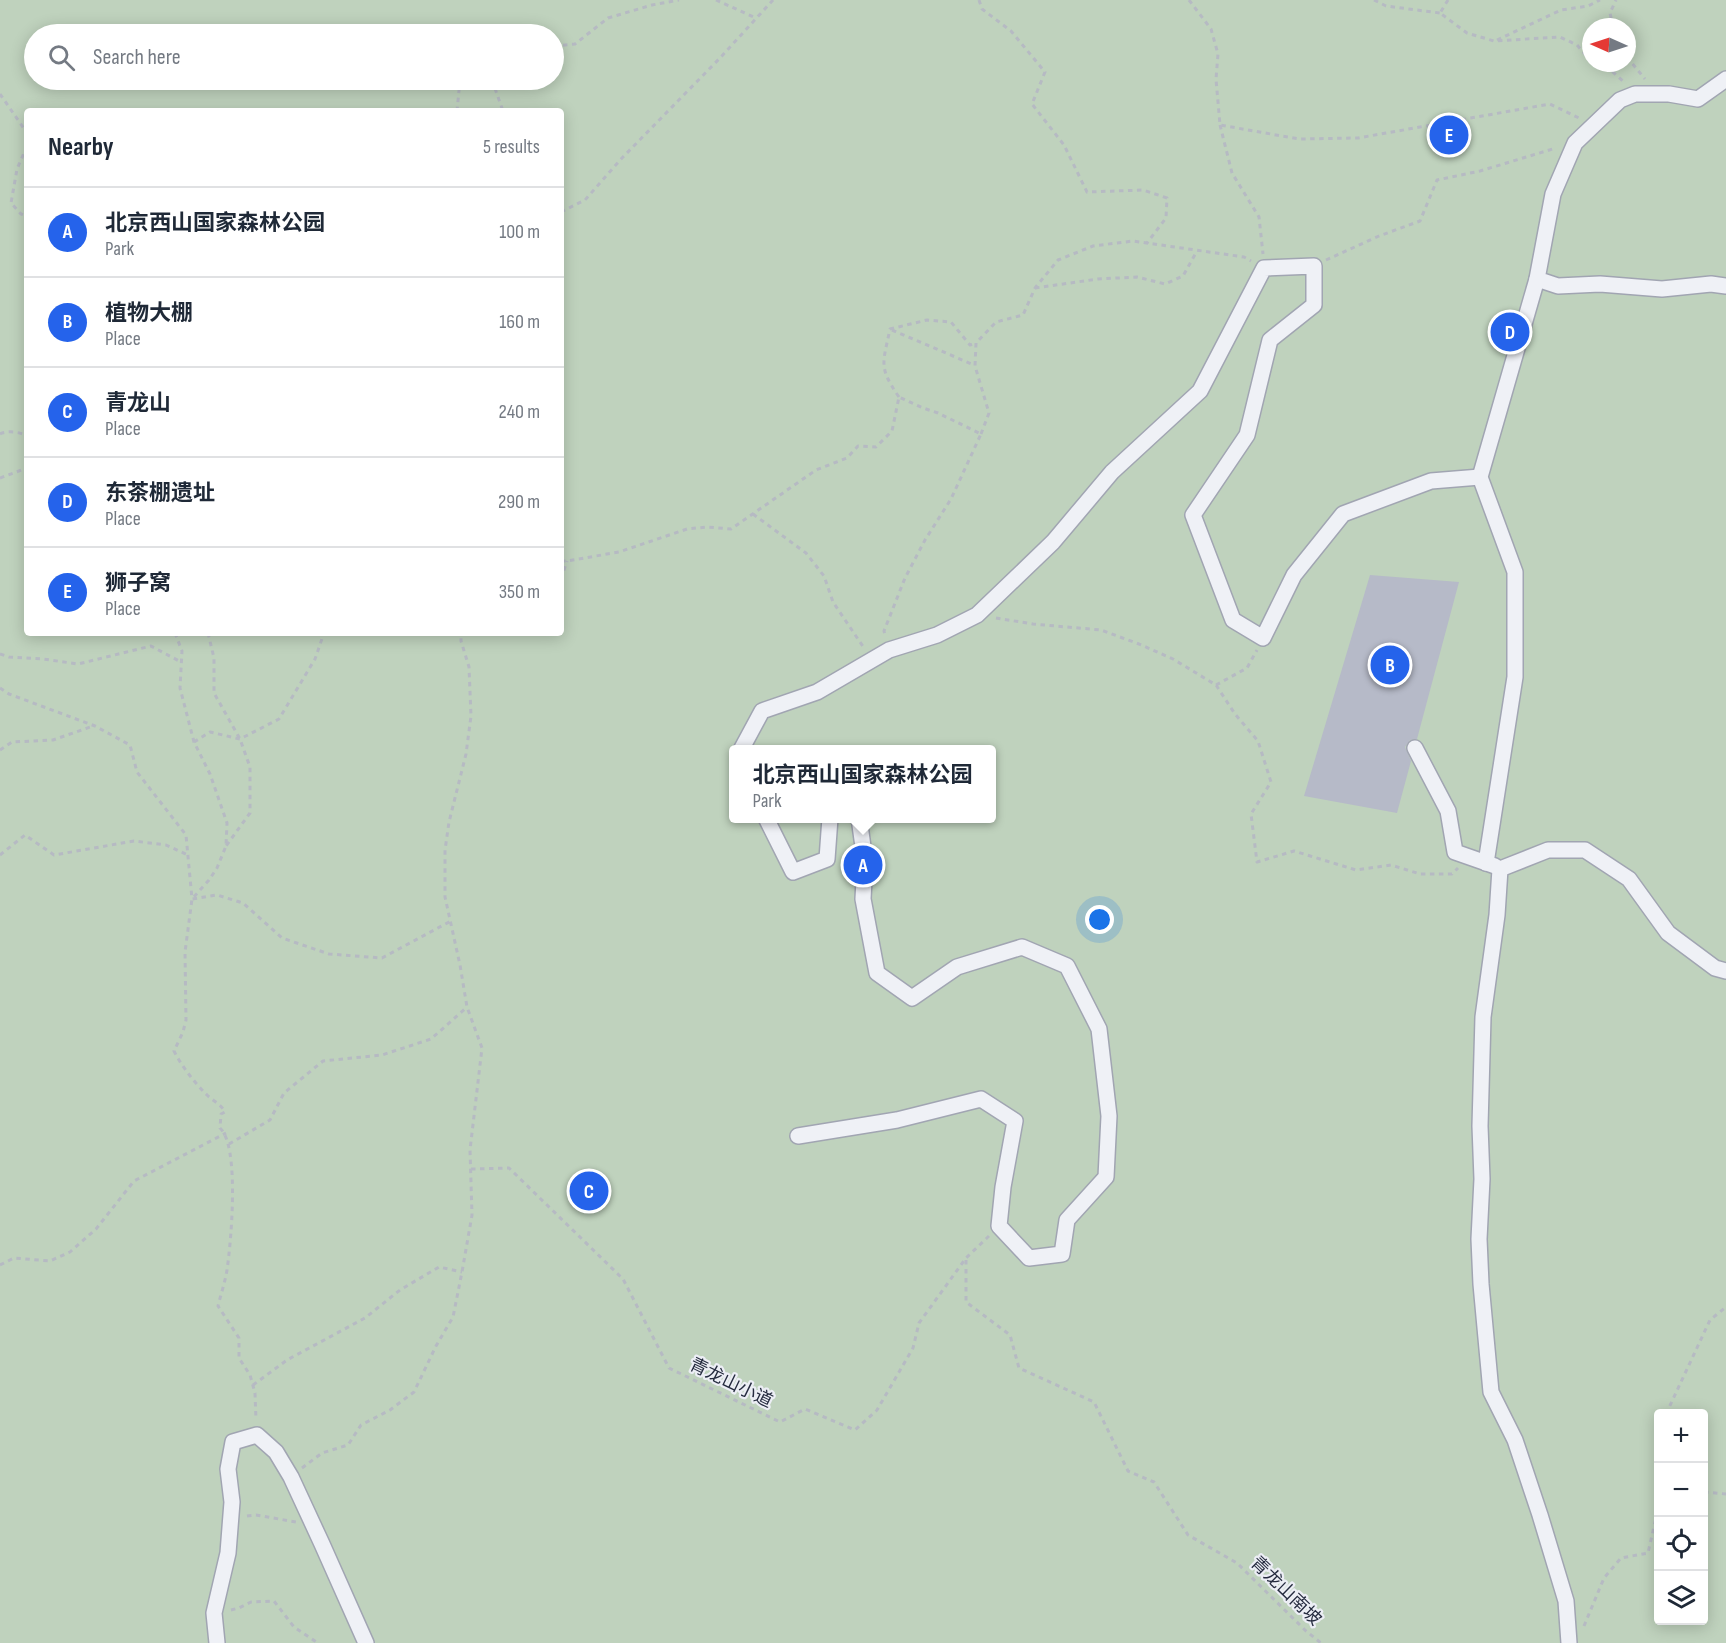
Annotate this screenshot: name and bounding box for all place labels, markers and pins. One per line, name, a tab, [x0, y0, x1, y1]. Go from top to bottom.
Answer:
pin: E	[1430, 112, 1468, 158]
pin: D	[1490, 310, 1530, 354]
pin: B	[1370, 642, 1410, 688]
pin: A	[844, 842, 882, 888]
pin: C	[570, 1168, 608, 1214]

